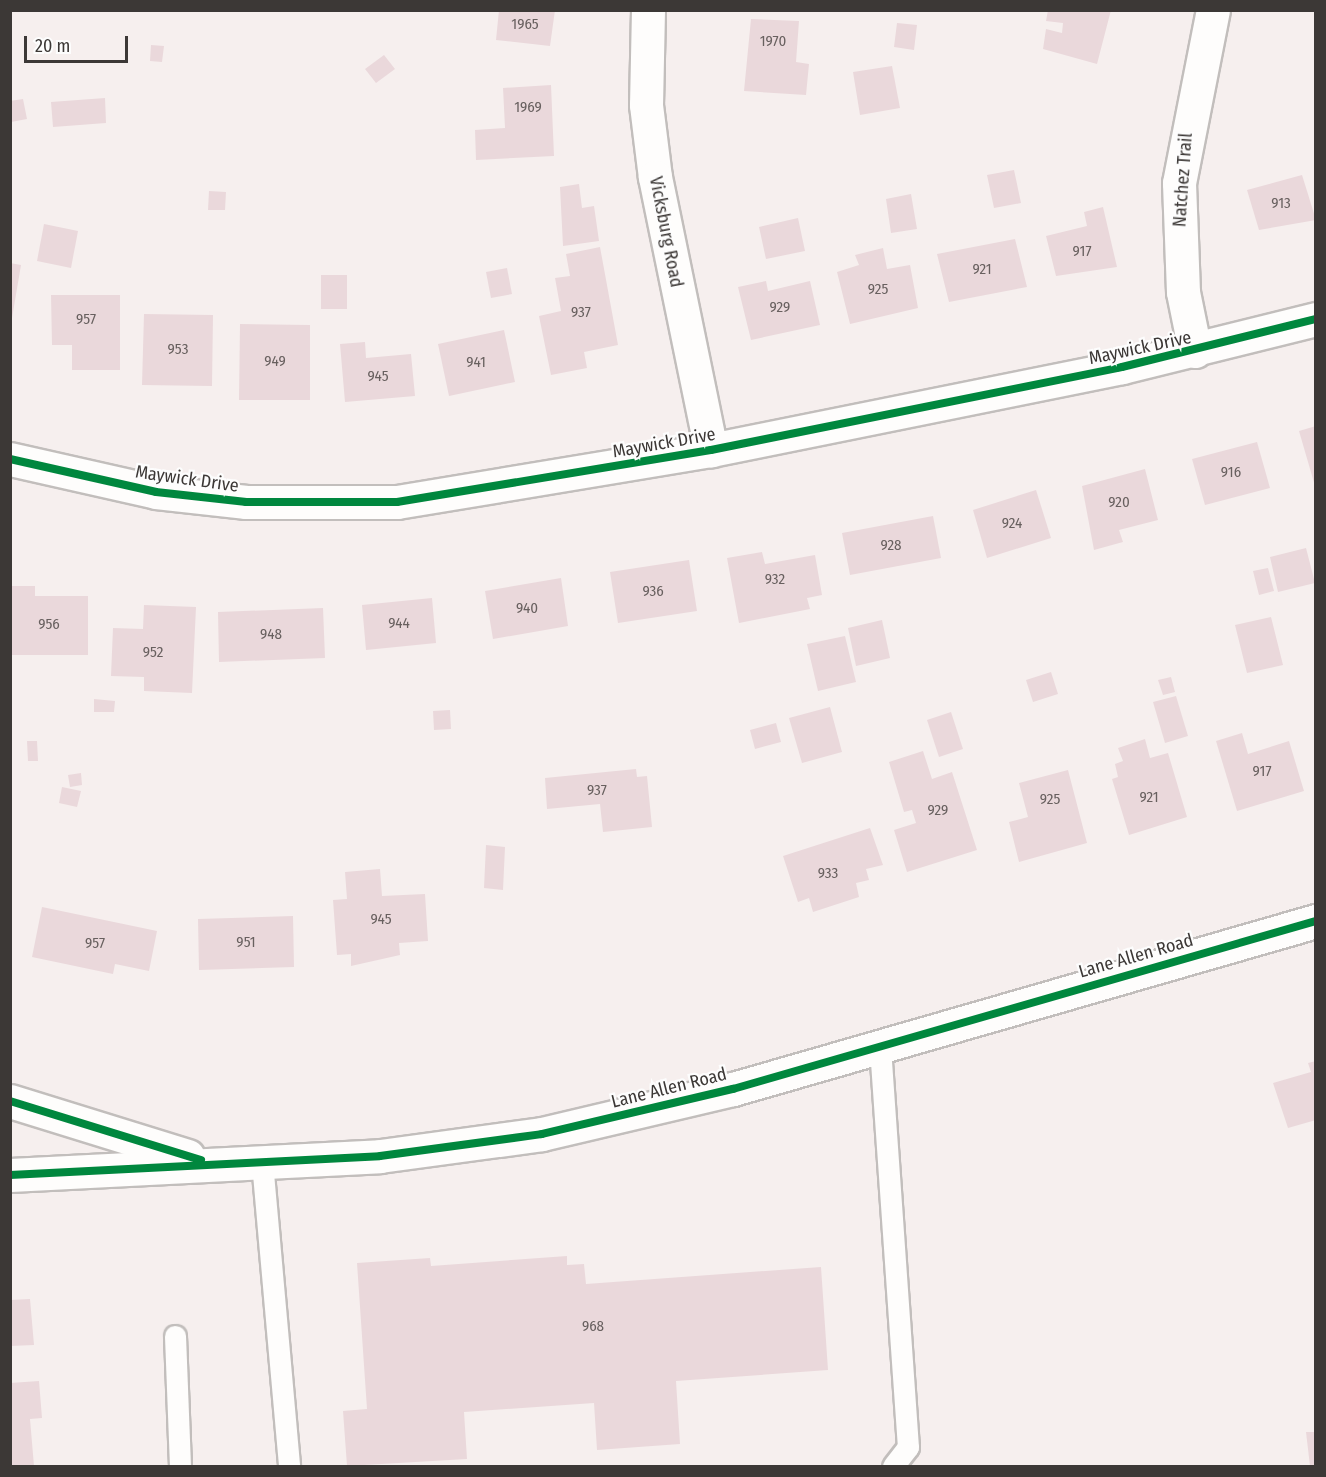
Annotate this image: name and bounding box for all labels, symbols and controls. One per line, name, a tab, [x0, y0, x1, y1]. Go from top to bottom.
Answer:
house number: 1965	[511, 16, 539, 34]
scale bar	[27, 24, 130, 62]
house number: 1970	[760, 33, 786, 51]
text: 20 m	[35, 35, 70, 57]
house number: 1969	[514, 99, 542, 117]
street label: Natchez Trail	[1169, 132, 1197, 228]
street label: Vicksburg Road	[645, 175, 687, 289]
house number: 913	[1271, 195, 1291, 213]
house number: 917	[1073, 243, 1091, 261]
house number: 921	[972, 261, 992, 279]
house number: 925	[868, 281, 888, 299]
house number: 929	[770, 299, 790, 317]
house number: 937	[571, 304, 591, 322]
house number: 957	[76, 311, 96, 329]
street label: Maywick Drive	[1087, 327, 1193, 369]
house number: 953	[168, 341, 188, 359]
house number: 949	[264, 353, 286, 371]
house number: 941	[466, 354, 486, 372]
house number: 945	[367, 368, 389, 386]
street label: Maywick Drive	[611, 423, 717, 463]
street label: Maywick Drive	[134, 461, 240, 497]
house number: 916	[1221, 464, 1241, 482]
house number: 920	[1108, 494, 1130, 512]
house number: 924	[1002, 515, 1022, 533]
house number: 928	[880, 537, 902, 555]
house number: 932	[765, 571, 785, 589]
house number: 936	[642, 583, 664, 601]
house number: 940	[516, 600, 538, 618]
house number: 944	[388, 615, 410, 633]
house number: 956	[38, 616, 60, 634]
house number: 948	[260, 626, 282, 644]
house number: 952	[143, 644, 163, 662]
house number: 917	[1253, 763, 1271, 781]
house number: 937	[587, 782, 607, 800]
house number: 921	[1139, 789, 1159, 807]
house number: 925	[1040, 791, 1060, 809]
house number: 929	[928, 802, 948, 820]
house number: 933	[818, 865, 838, 883]
house number: 945	[370, 911, 392, 929]
street label: Lane Allen Road	[1076, 929, 1196, 983]
house number: 951	[236, 934, 256, 952]
house number: 957	[85, 935, 105, 953]
street label: Lane Allen Road	[609, 1063, 729, 1113]
house number: 968	[582, 1318, 604, 1336]

